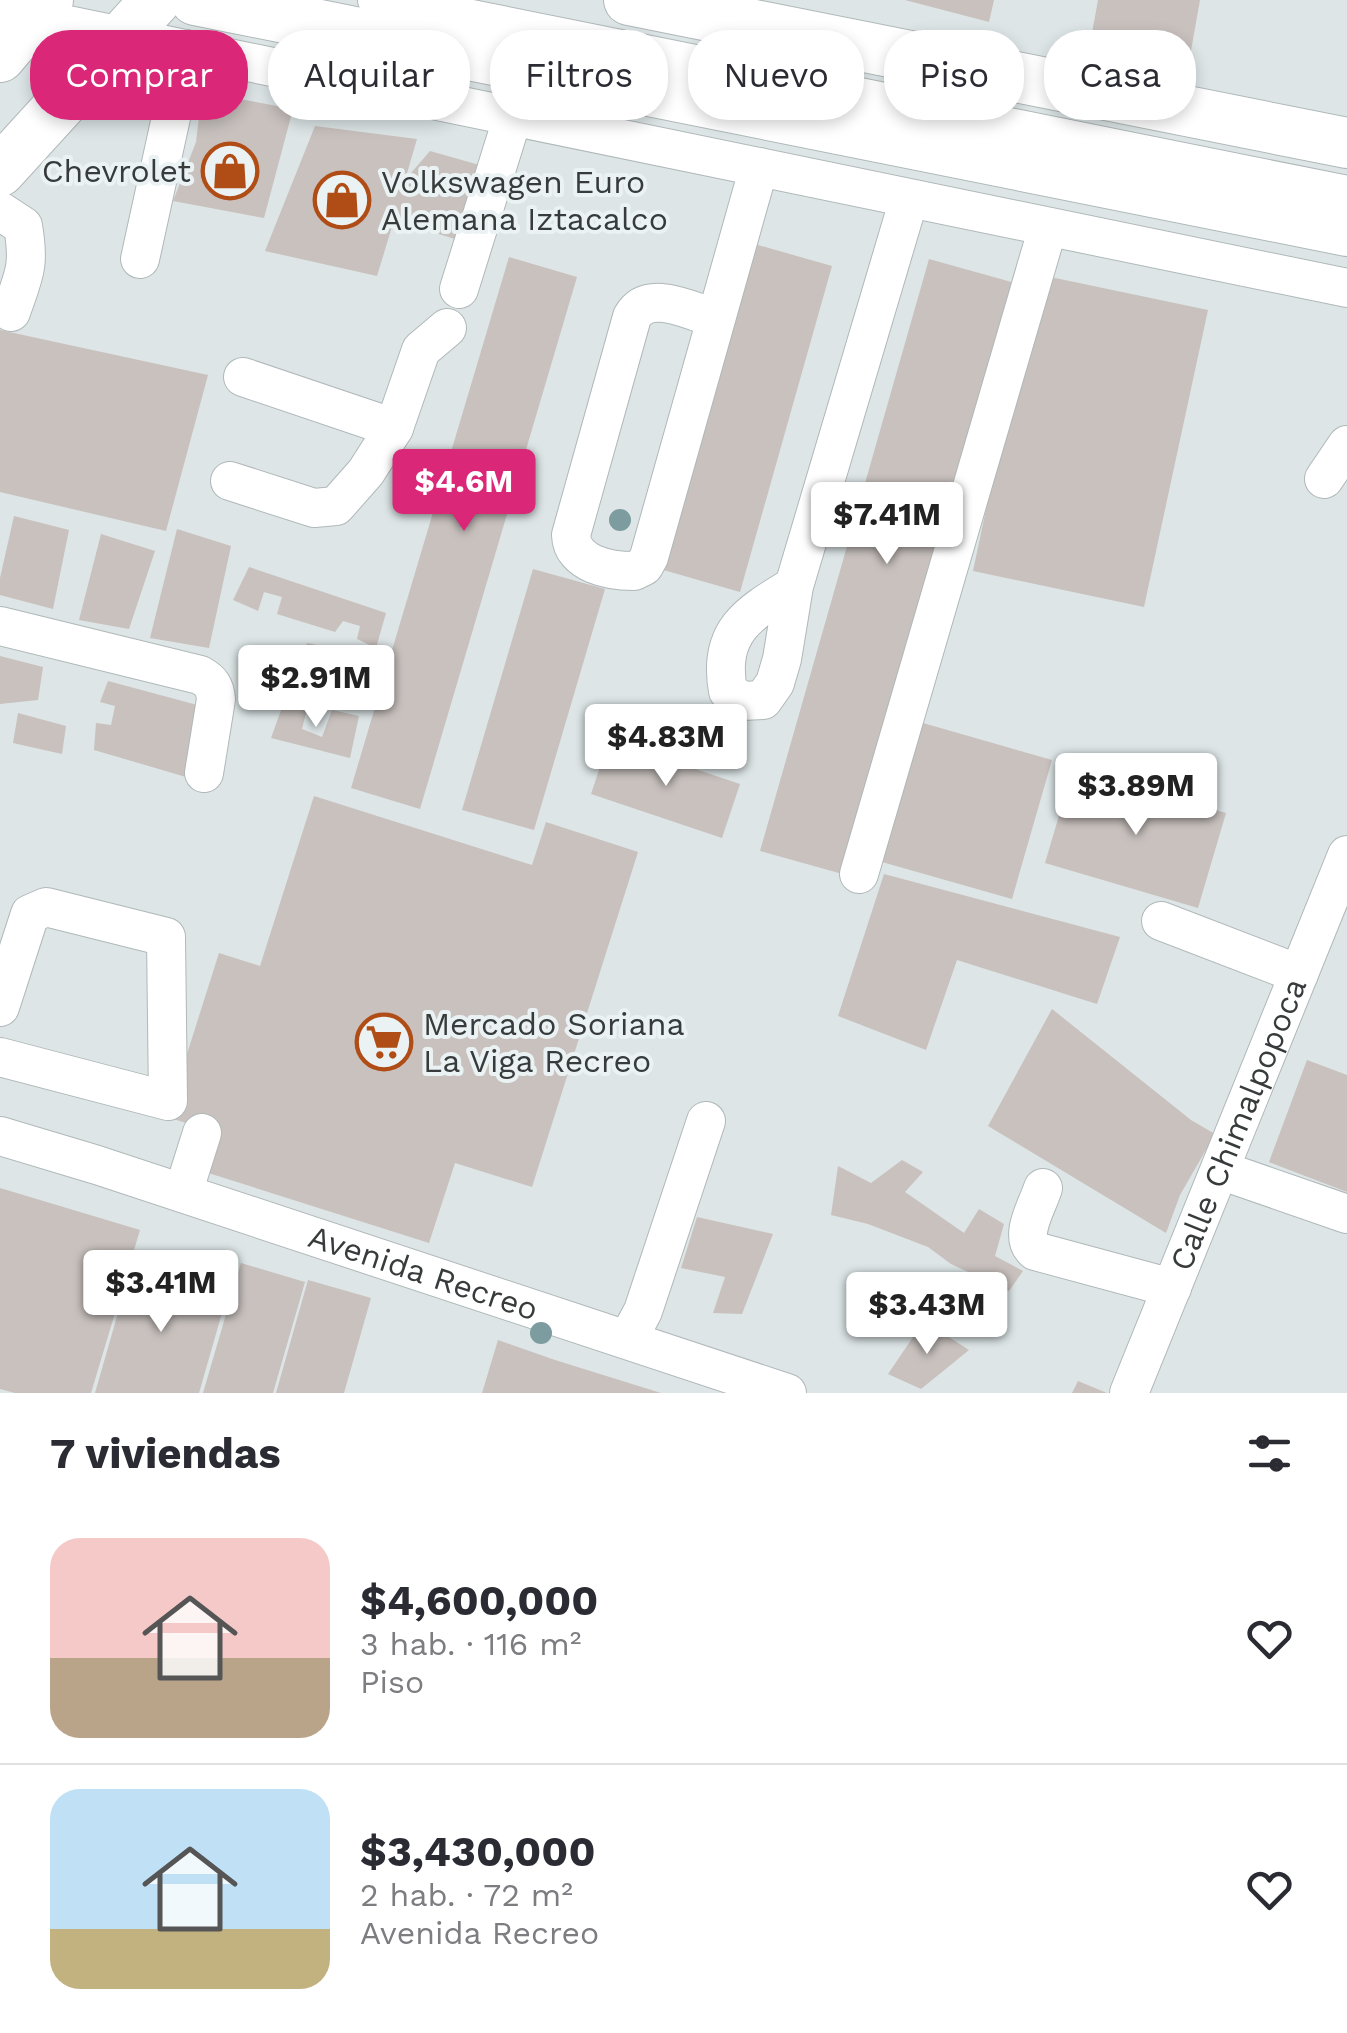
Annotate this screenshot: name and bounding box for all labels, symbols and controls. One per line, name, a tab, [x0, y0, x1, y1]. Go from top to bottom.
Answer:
chip: Comprar	[30, 30, 248, 120]
chip: Alquilar	[268, 30, 470, 120]
chip: Filtros	[490, 30, 668, 120]
chip: Nuevo	[688, 30, 864, 120]
chip: Piso	[884, 30, 1024, 120]
chip: Casa	[1044, 30, 1196, 120]
shop icon: Chevrolet	[200, 141, 260, 201]
place label: Chevrolet	[42, 152, 191, 190]
place label: Volkswagen Euro Alemana Iztacalco	[381, 163, 668, 238]
shop icon: Volkswagen Euro Alemana Iztacalco	[312, 170, 372, 230]
pin: $4.6M	[394, 449, 534, 534]
text: $4.6M	[415, 462, 513, 500]
pin: $7.41M	[806, 482, 968, 567]
text: $7.41M	[833, 495, 941, 533]
pin: $2.91M	[235, 645, 397, 730]
text: $2.91M	[260, 658, 372, 696]
pin: $4.83M	[585, 704, 747, 789]
text: $4.83M	[607, 717, 725, 755]
pin: $3.89M	[1055, 753, 1217, 838]
text: $3.89M	[1077, 766, 1195, 804]
street label: Calle Chimalpopoca	[1162, 972, 1314, 1276]
place label: Mercado Soriana La Viga Recreo	[423, 1005, 685, 1080]
supermarket icon: Mercado Soriana La Viga Recreo	[354, 1012, 414, 1072]
street label: Avenida Recreo	[304, 1217, 543, 1328]
pin: $3.41M	[80, 1250, 242, 1335]
text: $3.41M	[105, 1263, 217, 1301]
pin: $3.43M	[846, 1272, 1008, 1357]
text: $3.43M	[868, 1285, 986, 1323]
icon: filters	[1242, 1426, 1297, 1481]
text: 7 viviendas	[50, 1429, 281, 1478]
text: $4,600,000	[360, 1576, 598, 1625]
icon: home	[130, 1578, 250, 1698]
icon: heart	[1242, 1611, 1297, 1666]
text: 3 hab. · 116 m²	[360, 1625, 581, 1663]
text: Piso	[360, 1663, 424, 1701]
text: $3,430,000	[360, 1827, 595, 1876]
icon: home	[130, 1829, 250, 1949]
icon: heart	[1242, 1862, 1297, 1917]
text: 2 hab. · 72 m²	[360, 1876, 573, 1914]
text: Avenida Recreo	[360, 1914, 599, 1952]

